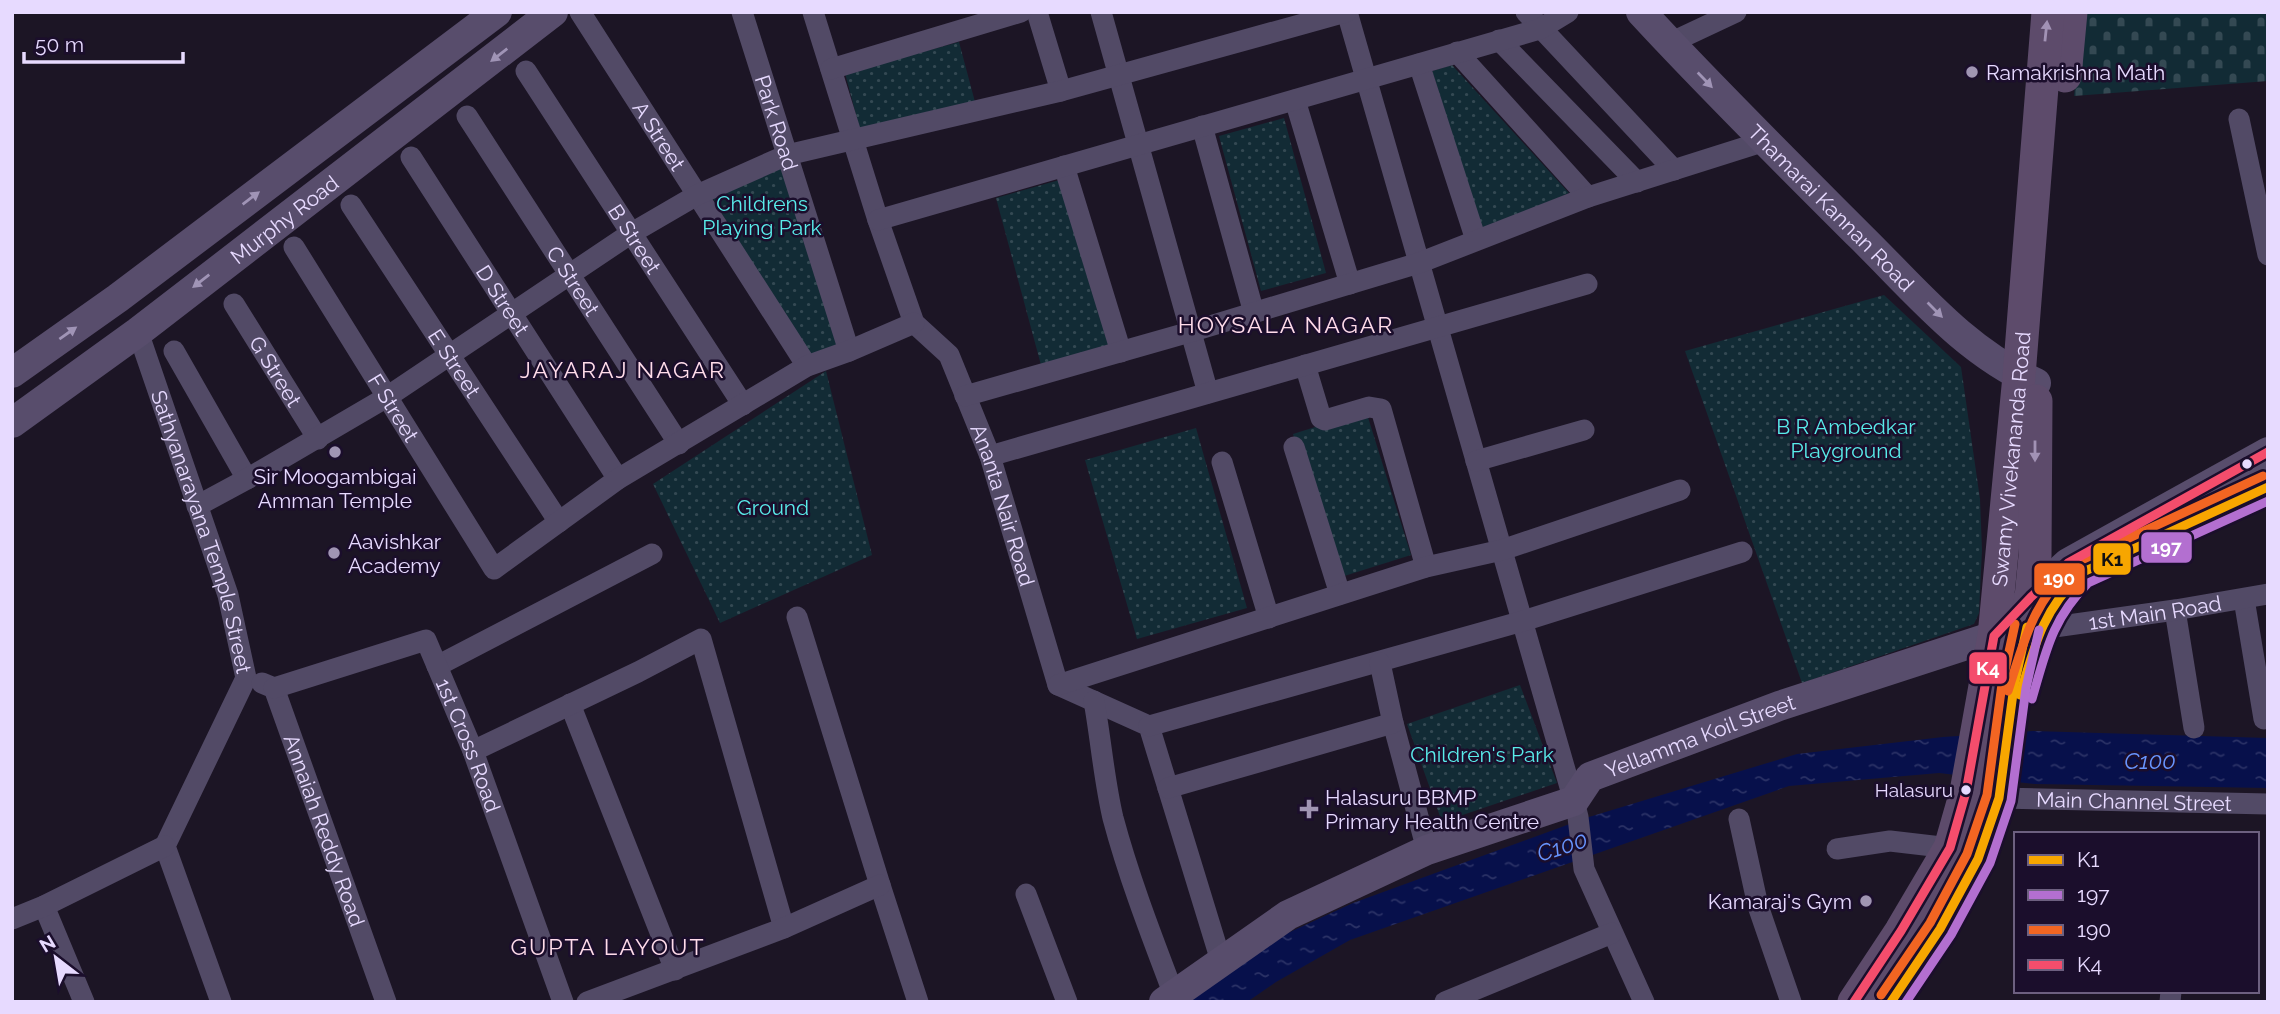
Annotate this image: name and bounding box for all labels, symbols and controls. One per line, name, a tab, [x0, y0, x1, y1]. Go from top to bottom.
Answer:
one-way arrow	[2041, 20, 2052, 42]
scale bar	[24, 21, 184, 65]
text: 50 m	[35, 32, 84, 57]
one-way arrow	[491, 47, 509, 62]
place label: Ramakrishna Math	[1986, 60, 2165, 85]
marker: Ramakrishna Math	[1964, 64, 1980, 80]
one-way arrow	[1696, 71, 1713, 88]
street label: Park Road	[750, 72, 804, 173]
street label: A Street	[628, 97, 691, 175]
street label: Thamarai Kannan Road	[1743, 119, 1920, 296]
street label: Murphy Road	[225, 170, 343, 269]
one-way arrow	[242, 191, 260, 205]
park label: Childrens Playing Park	[702, 191, 822, 240]
street label: B Street	[603, 199, 667, 278]
street label: C Street	[542, 241, 605, 320]
street label: D Street	[471, 260, 535, 340]
one-way arrow	[193, 274, 211, 289]
one-way arrow	[1927, 302, 1943, 318]
district label: HOYSALA NAGAR	[1178, 311, 1394, 338]
street label: E Street	[423, 324, 486, 402]
one-way arrow	[59, 326, 77, 340]
street label: G Street	[244, 331, 307, 411]
street label: Swamy Vivekananda Road	[1986, 331, 2035, 588]
district label: JAYARAJ NAGAR	[520, 356, 726, 383]
street label: F Street	[363, 369, 424, 446]
street label: Sathyanarayana Temple Street	[146, 387, 257, 676]
park label: B R Ambedkar Playground	[1776, 414, 1916, 463]
street label: Ananta Nair Road	[966, 420, 1040, 589]
one-way arrow	[2029, 441, 2041, 463]
marker: Sir Moogambigai Amman Temple	[327, 444, 343, 460]
unlabelled marker	[2240, 457, 2254, 471]
place label: Sir Moogambigai Amman Temple	[253, 464, 417, 513]
park label: Ground	[737, 495, 809, 520]
place label: Aavishkar Academy	[348, 529, 442, 578]
line badge: 197	[2140, 531, 2193, 564]
text: 197	[2150, 536, 2182, 558]
line badge: K1	[2092, 542, 2132, 576]
marker: Aavishkar Academy	[326, 545, 342, 561]
text: K1	[2101, 548, 2123, 570]
line badge: 190	[2033, 562, 2086, 596]
text: 190	[2043, 567, 2075, 589]
street label: 1st Main Road	[2087, 590, 2223, 635]
line badge: K4	[1968, 651, 2008, 685]
text: K4	[1976, 657, 2000, 679]
street label: 1st Cross Road	[431, 675, 506, 815]
street label: Yellamma Koil Street	[1601, 689, 1798, 783]
street label: Annaiah Reddy Road	[279, 731, 370, 930]
park label: Children's Park	[1410, 742, 1554, 767]
water label: C100	[2124, 747, 2176, 774]
place label: Halasuru	[1875, 779, 1953, 801]
marker: Halasuru	[1959, 783, 1973, 797]
place label: Halasuru BBMP Primary Health Centre	[1325, 785, 1539, 834]
street label: Main Channel Street	[2036, 786, 2232, 816]
marker: Halasuru BBMP Primary Health Centre	[1299, 799, 1319, 819]
water label: C100	[1533, 825, 1591, 867]
legend	[2014, 832, 2259, 993]
text: K1	[2077, 847, 2100, 872]
text: 197	[2077, 882, 2110, 907]
place label: Kamaraj's Gym	[1708, 889, 1852, 914]
marker: Kamaraj's Gym	[1858, 893, 1874, 909]
text: 190	[2077, 917, 2111, 942]
north arrow	[21, 923, 91, 993]
text: N	[35, 930, 59, 957]
district label: GUPTA LAYOUT	[510, 933, 706, 960]
text: K4	[2077, 952, 2102, 977]

